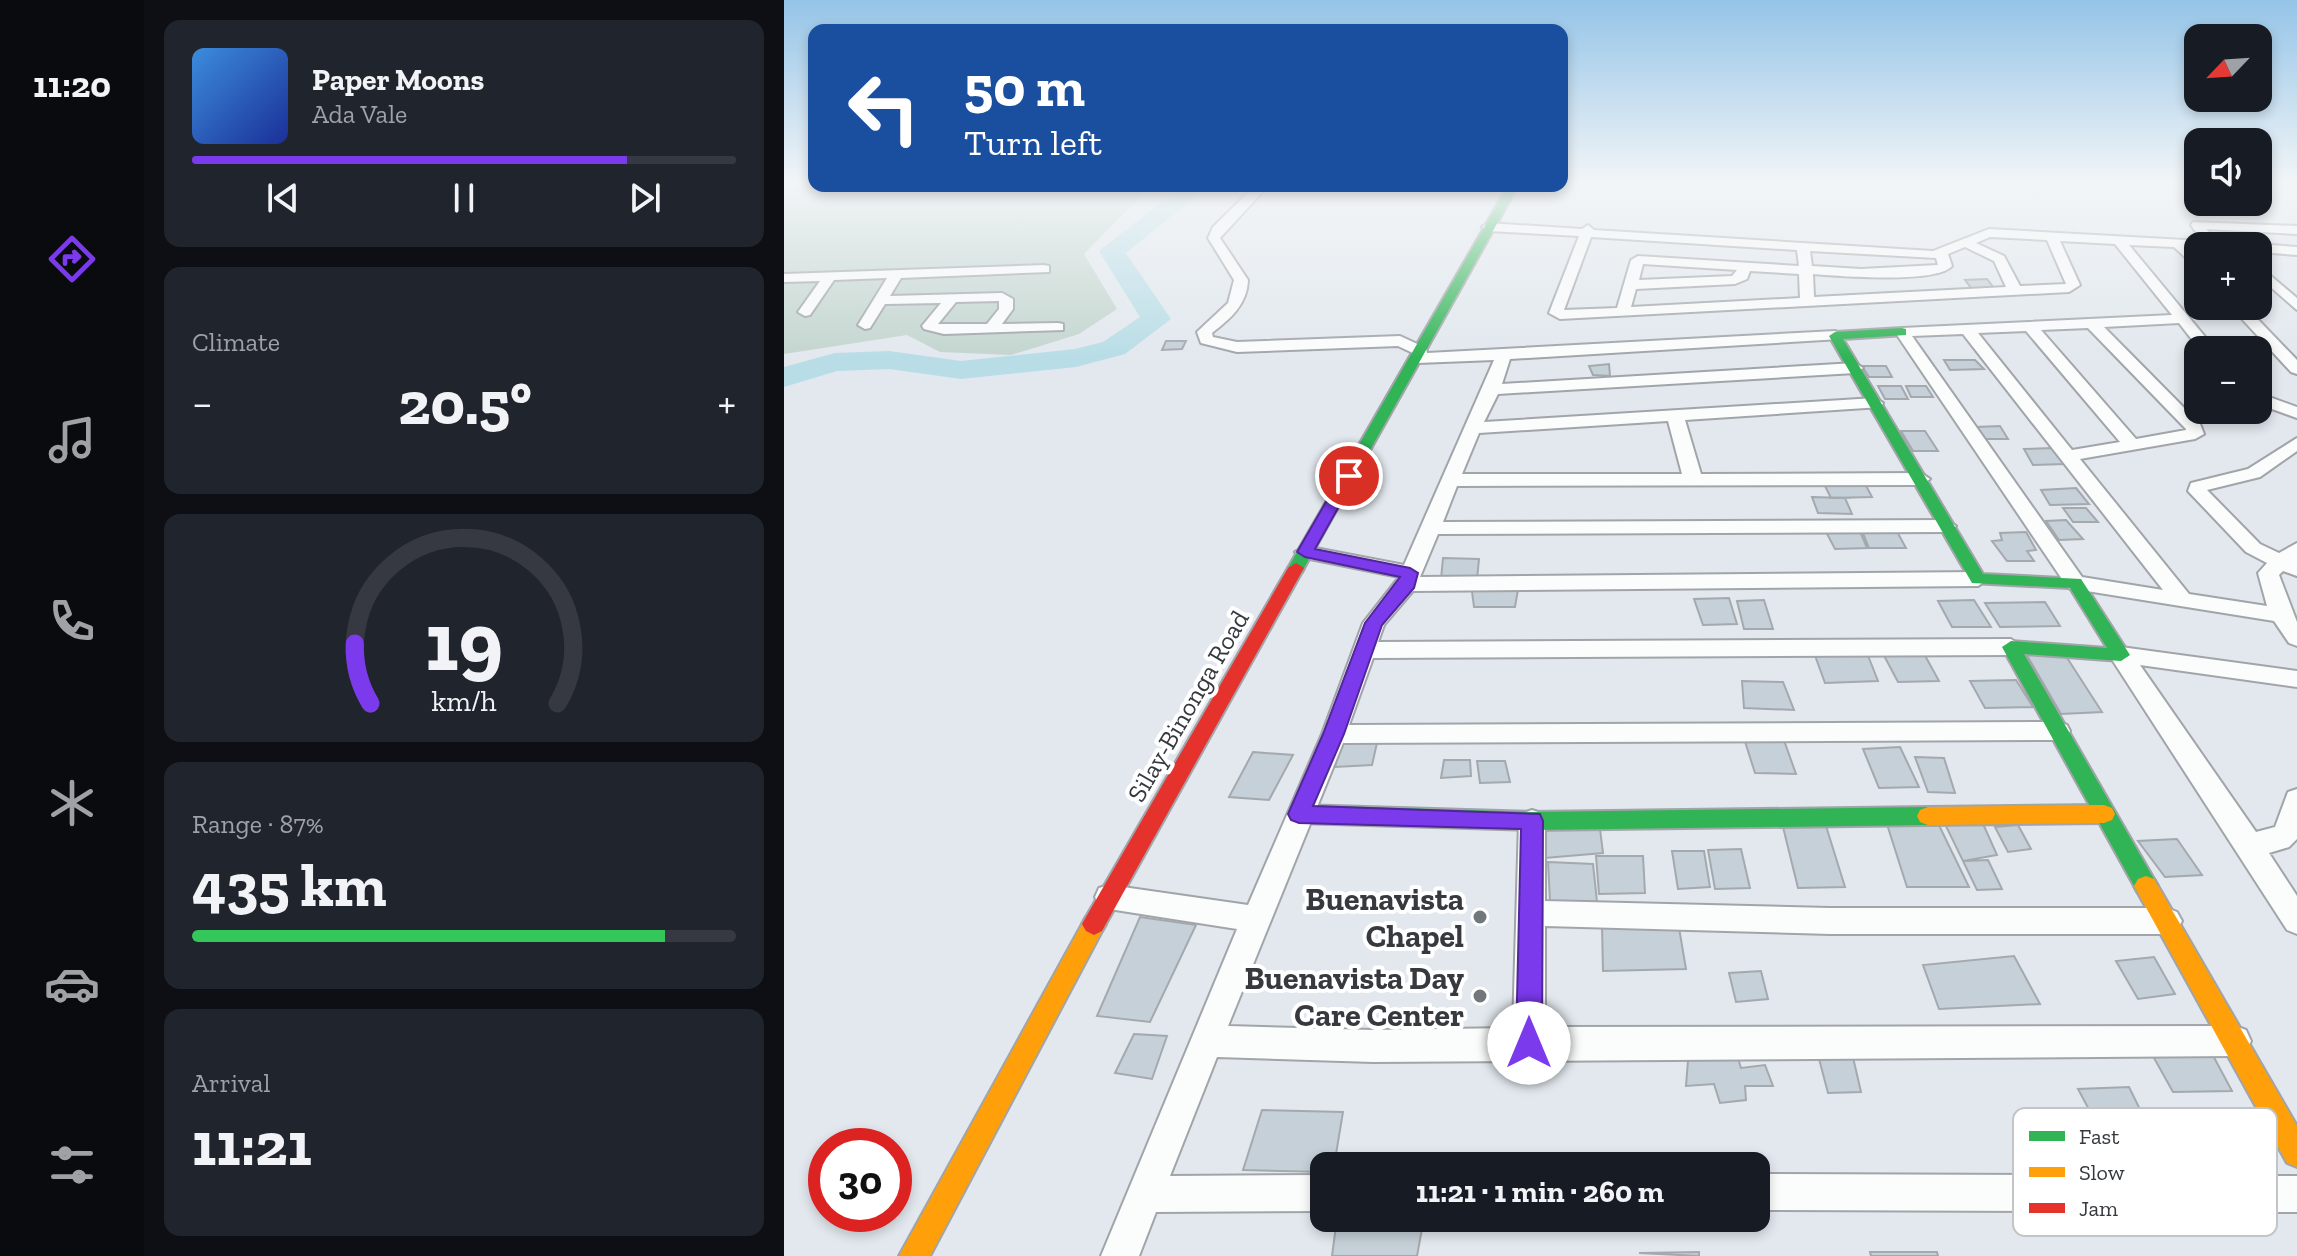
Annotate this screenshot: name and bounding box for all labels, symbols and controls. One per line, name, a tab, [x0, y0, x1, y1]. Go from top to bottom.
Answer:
north arrow	[2184, 24, 2272, 112]
map controls	[2184, 24, 2272, 424]
text: 50 m	[964, 53, 1085, 120]
icon: left	[832, 56, 936, 160]
text: Paper Moons	[312, 62, 484, 98]
text: 11:20	[33, 63, 111, 106]
text: Ada Vale	[312, 98, 407, 130]
text: Turn left	[964, 121, 1102, 164]
button: sound	[2184, 128, 2272, 216]
icon: previous	[261, 176, 305, 220]
icon: pause	[442, 176, 486, 220]
icon: next	[623, 176, 667, 220]
icon: directions	[44, 231, 100, 287]
button: +	[2184, 232, 2272, 320]
text: Climate	[192, 326, 280, 358]
button: −	[2184, 336, 2272, 424]
text: 20.5°	[398, 367, 532, 439]
text: −	[192, 376, 213, 429]
text: +	[717, 376, 736, 429]
icon: music	[44, 412, 100, 468]
pin	[1315, 442, 1383, 510]
icon: arrive	[1327, 454, 1371, 498]
text: 19	[425, 591, 503, 691]
icon: phone	[44, 593, 100, 649]
street label: Silay-Binonga Road	[1120, 605, 1256, 807]
text: km/h	[431, 684, 497, 718]
icon: climate	[44, 775, 100, 831]
text: Range · 87%	[192, 808, 324, 840]
text: 435 km	[192, 849, 386, 921]
place label: Buenavista Chapel	[1305, 880, 1464, 955]
marker: Buenavista Chapel	[1471, 908, 1489, 926]
icon: car	[44, 956, 100, 1012]
place label: Buenavista Day Care Center	[1244, 959, 1464, 1034]
marker: Buenavista Day Care Center	[1471, 987, 1489, 1005]
position arrow	[1487, 1001, 1571, 1085]
text: Arrival	[192, 1067, 270, 1099]
text: 11:21	[192, 1108, 312, 1180]
legend	[2013, 1108, 2277, 1236]
text: Fast	[2079, 1123, 2120, 1150]
speed limit sign: 30	[808, 1128, 912, 1232]
icon: filters	[44, 1137, 100, 1193]
text: Slow	[2079, 1159, 2125, 1186]
text: 11:21 · 1 min · 260 m	[1416, 1174, 1664, 1210]
text: Jam	[2079, 1195, 2118, 1222]

